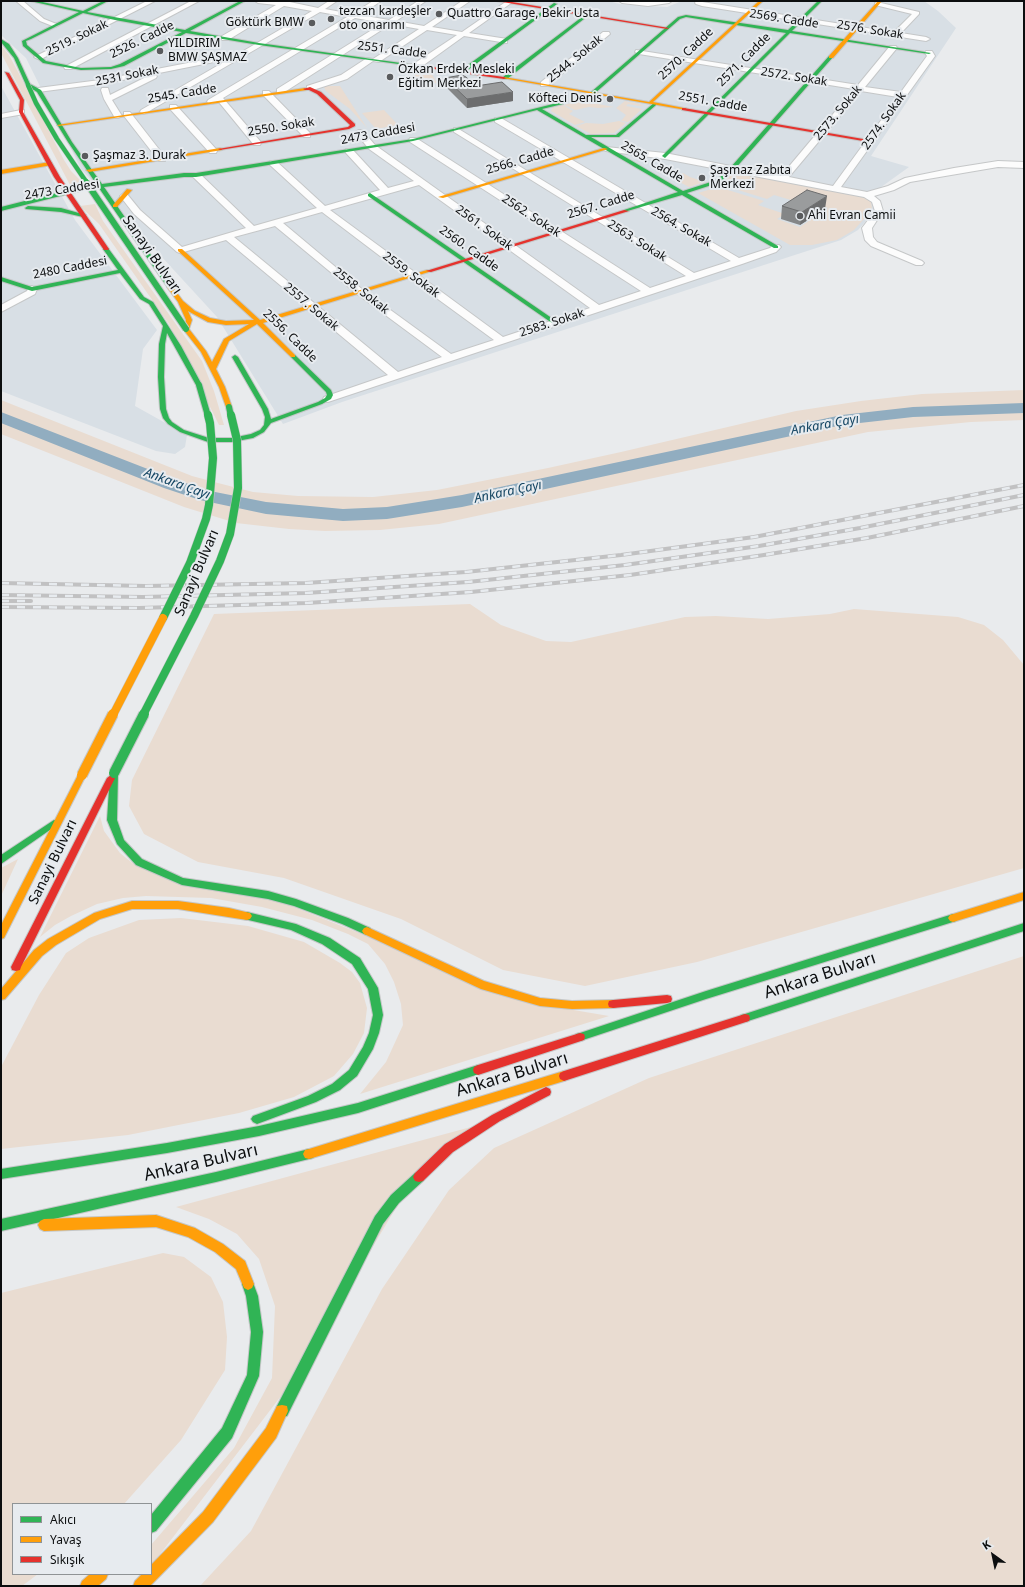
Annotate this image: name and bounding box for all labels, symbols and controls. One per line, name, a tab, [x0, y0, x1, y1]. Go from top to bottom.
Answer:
place label: tezcan kardeşler oto onarımı	[339, 5, 431, 33]
street label: 2569. Cadde	[748, 6, 820, 32]
place label: Quattro Garage, Bekir Usta	[447, 7, 599, 21]
marker: Quattro Garage, Bekir Usta	[434, 9, 444, 19]
marker: tezcan kardeşler oto onarımı	[326, 14, 336, 24]
place label: Göktürk BMW	[226, 16, 304, 30]
street label: 2519. Sokak	[44, 17, 110, 59]
street label: 2526. Cadde	[108, 18, 176, 62]
marker: Göktürk BMW	[307, 18, 317, 28]
street label: 2576. Sokak	[836, 18, 904, 42]
street label: 2570. Cadde	[656, 25, 716, 83]
street label: 2571. Cadde	[714, 30, 774, 90]
street label: 2544. Sokak	[544, 32, 606, 86]
place label: YILDIRIM BMW ŞAŞMAZ	[168, 37, 247, 65]
street label: 2551. Cadde	[357, 39, 427, 61]
marker: YILDIRIM BMW ŞAŞMAZ	[155, 46, 165, 56]
street label: 2531 Sokak	[94, 63, 160, 89]
place label: Özkan Erdek Mesleki Eğitim Merkezi	[398, 63, 515, 91]
street label: 2572. Sokak	[760, 65, 828, 89]
marker: Özkan Erdek Mesleki Eğitim Merkezi	[385, 72, 395, 82]
street label: 2545. Cadde	[146, 81, 218, 107]
street label: 2573. Sokak	[811, 83, 865, 143]
street label: 2551. Cadde	[677, 89, 749, 115]
street label: 2574. Sokak	[859, 89, 909, 153]
place label: Köfteci Denis	[528, 92, 602, 106]
marker: Köfteci Denis	[605, 94, 615, 104]
street label: 2550. Sokak	[247, 115, 315, 139]
street label: 2473 Caddesi	[340, 120, 416, 148]
street label: 2565. Cadde	[618, 138, 686, 186]
street label: 2566. Cadde	[485, 144, 555, 178]
place label: Şaşmaz 3. Durak	[93, 149, 186, 163]
marker: Şaşmaz 3. Durak	[80, 151, 90, 161]
place label: Şaşmaz Zabıta Merkezi	[710, 164, 791, 192]
marker: Şaşmaz Zabıta Merkezi	[697, 173, 707, 183]
street label: 2473 Caddesi	[24, 177, 100, 203]
street label: 2567. Cadde	[566, 188, 636, 222]
street label: 2562. Sokak	[499, 192, 563, 240]
street label: 2561. Sokak	[453, 202, 515, 254]
street label: 2564. Sokak	[648, 204, 714, 250]
place label: Ahi Evran Camii	[808, 209, 896, 223]
marker: Ahi Evran Camii	[795, 211, 805, 221]
street label: Sanayi Bulvarı	[119, 212, 185, 298]
street label: 2563. Sokak	[605, 217, 669, 265]
street label: 2560. Cadde	[436, 223, 502, 275]
street label: 2559. Sokak	[380, 249, 442, 301]
street label: 2480 Caddesi	[32, 254, 108, 282]
street label: 2558. Sokak	[330, 265, 392, 317]
street label: 2557. Sokak	[281, 280, 341, 334]
street label: 2583. Sokak	[518, 306, 586, 340]
street label: 2556. Cadde	[260, 307, 320, 365]
water label: Ankara Çayı	[790, 411, 860, 439]
water label: Ankara Çayı	[142, 465, 212, 503]
water label: Ankara Çayı	[473, 477, 543, 507]
street label: Sanayi Bulvarı	[171, 527, 223, 619]
street label: Sanayi Bulvarı	[25, 817, 81, 907]
street label: Ankara Bulvarı	[762, 948, 878, 1004]
street label: Ankara Bulvarı	[453, 1048, 571, 1102]
street label: Ankara Bulvarı	[142, 1140, 260, 1186]
legend	[12, 1503, 152, 1575]
text: Akıcı	[50, 1511, 76, 1528]
text: Yavaş	[50, 1531, 82, 1548]
north arrow	[973, 1535, 1013, 1575]
text: K	[979, 1536, 993, 1553]
text: Sıkışık	[50, 1551, 84, 1568]

